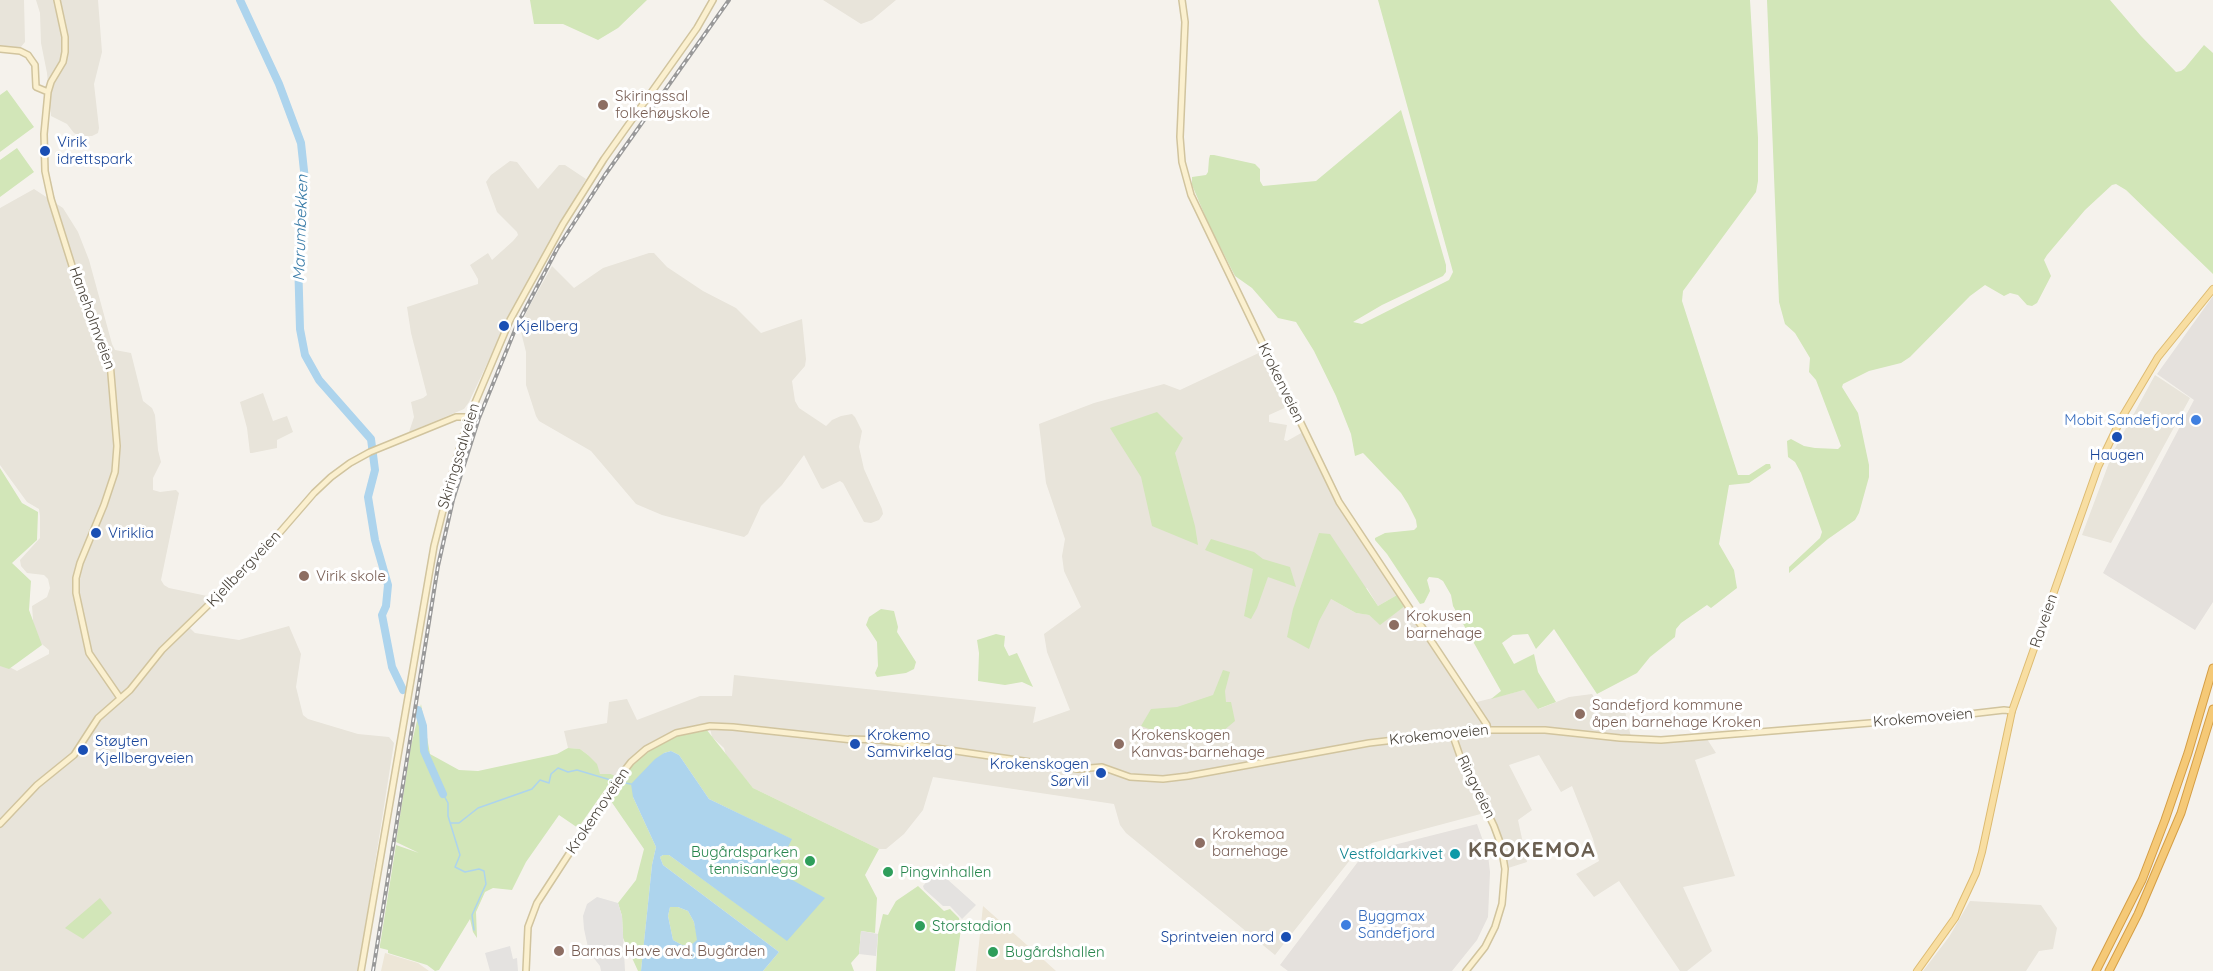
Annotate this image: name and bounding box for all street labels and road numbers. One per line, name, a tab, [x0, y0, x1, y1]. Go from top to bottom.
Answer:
street label: Haneholmveien	[65, 264, 119, 372]
street label: Krokenveien	[1254, 340, 1308, 426]
street label: Skiringssalveien	[434, 401, 484, 511]
street label: Kjellbergveien	[203, 527, 285, 611]
street label: Raveien	[2026, 592, 2062, 650]
street label: Krokemoveien	[1872, 705, 1974, 731]
street label: Krokemoveien	[1388, 721, 1490, 749]
street label: Ringveien	[1453, 753, 1499, 821]
street label: Krokemoveien	[563, 765, 633, 857]

